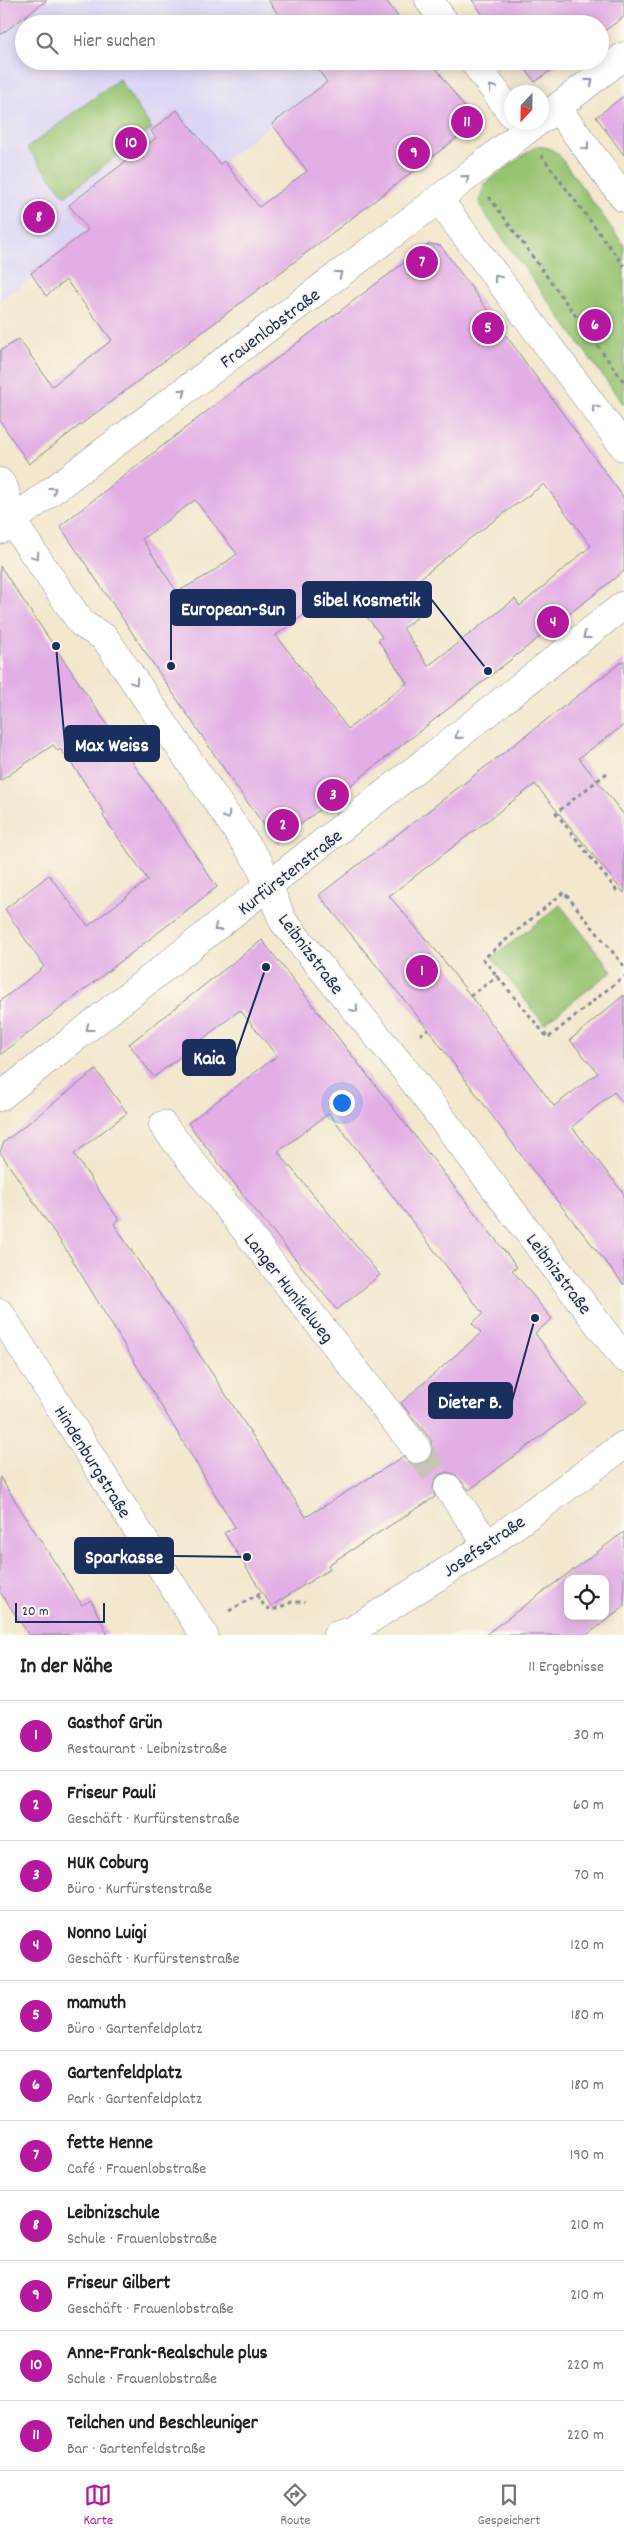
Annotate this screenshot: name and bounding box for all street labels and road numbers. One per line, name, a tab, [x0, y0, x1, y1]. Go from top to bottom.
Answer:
street label: Frauenlobstraße	[215, 283, 327, 376]
street label: Kurfürstenstraße	[233, 824, 349, 923]
street label: Leibnizstraße	[270, 909, 349, 1001]
street label: Langer Hunikelweg	[236, 1228, 339, 1350]
street label: Leibnizstraße	[518, 1229, 597, 1321]
street label: Hindenburgstraße	[46, 1401, 136, 1524]
street label: Josefsstraße	[438, 1510, 532, 1586]

